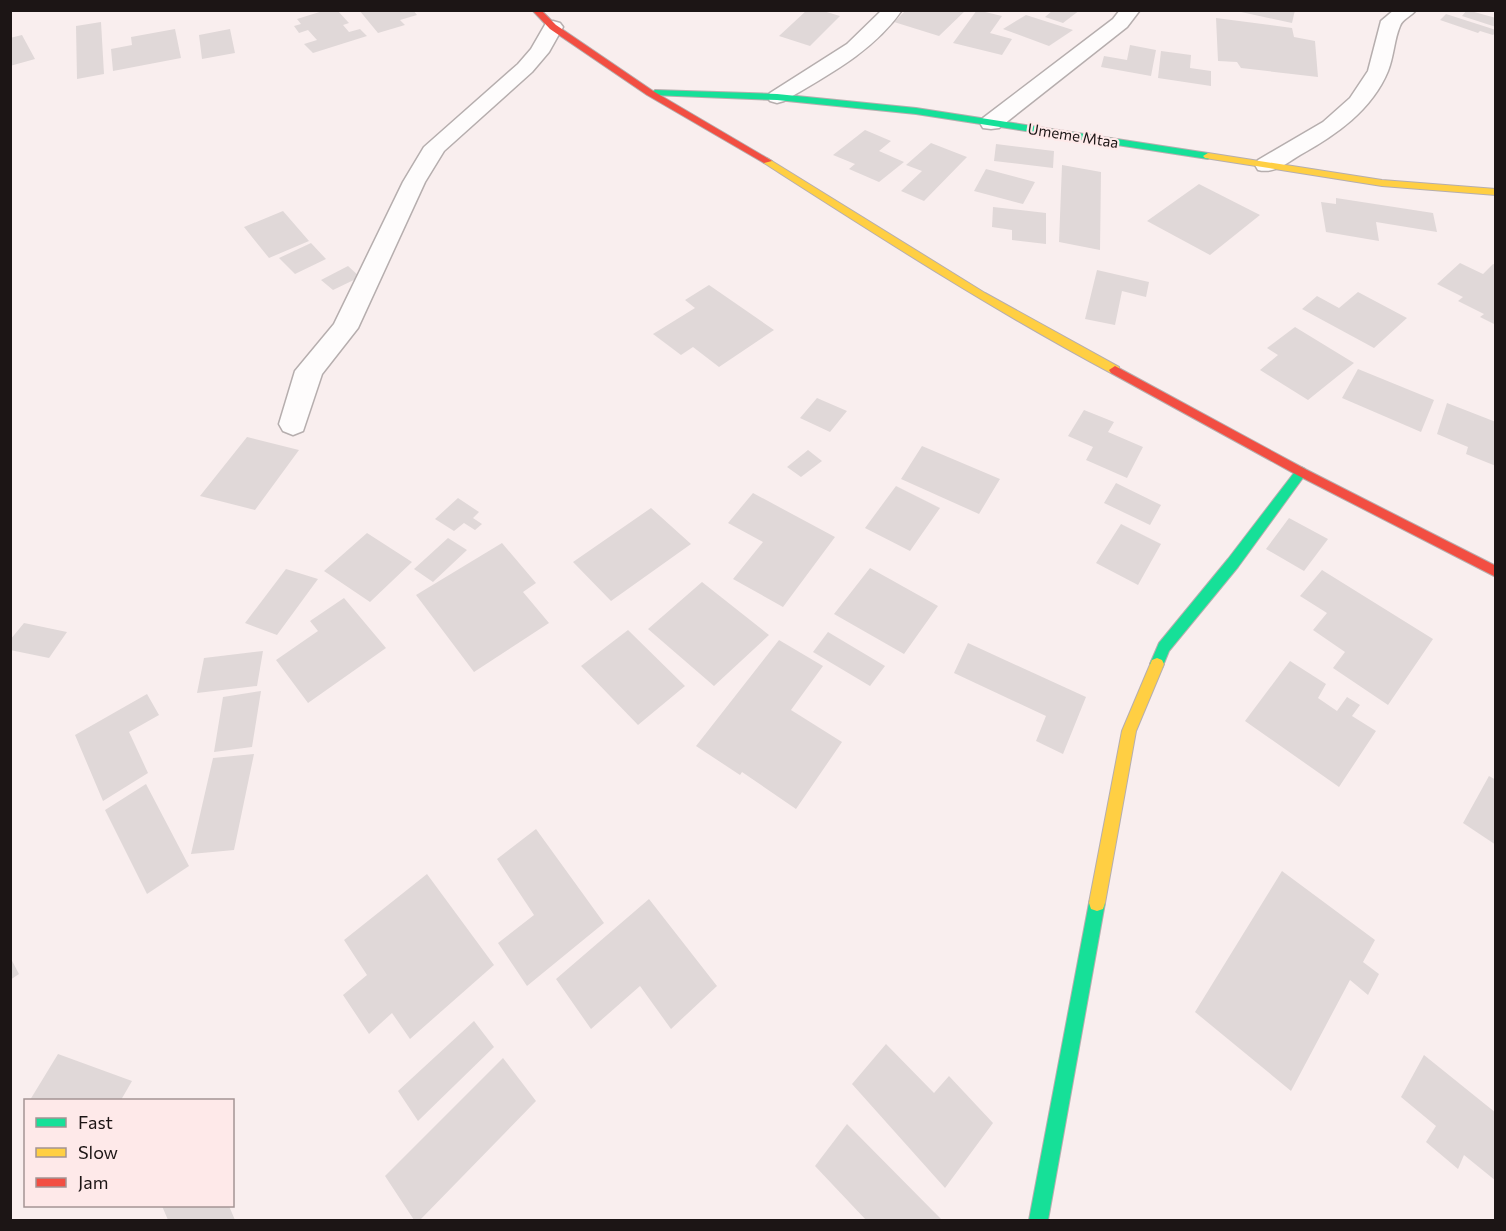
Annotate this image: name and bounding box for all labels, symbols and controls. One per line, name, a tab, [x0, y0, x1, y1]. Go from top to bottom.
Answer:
street label: Umeme Mtaa	[1026, 119, 1120, 151]
legend	[24, 1099, 234, 1207]
text: Fast	[78, 1111, 113, 1133]
text: Slow	[78, 1141, 118, 1163]
text: Jam	[78, 1171, 108, 1193]

